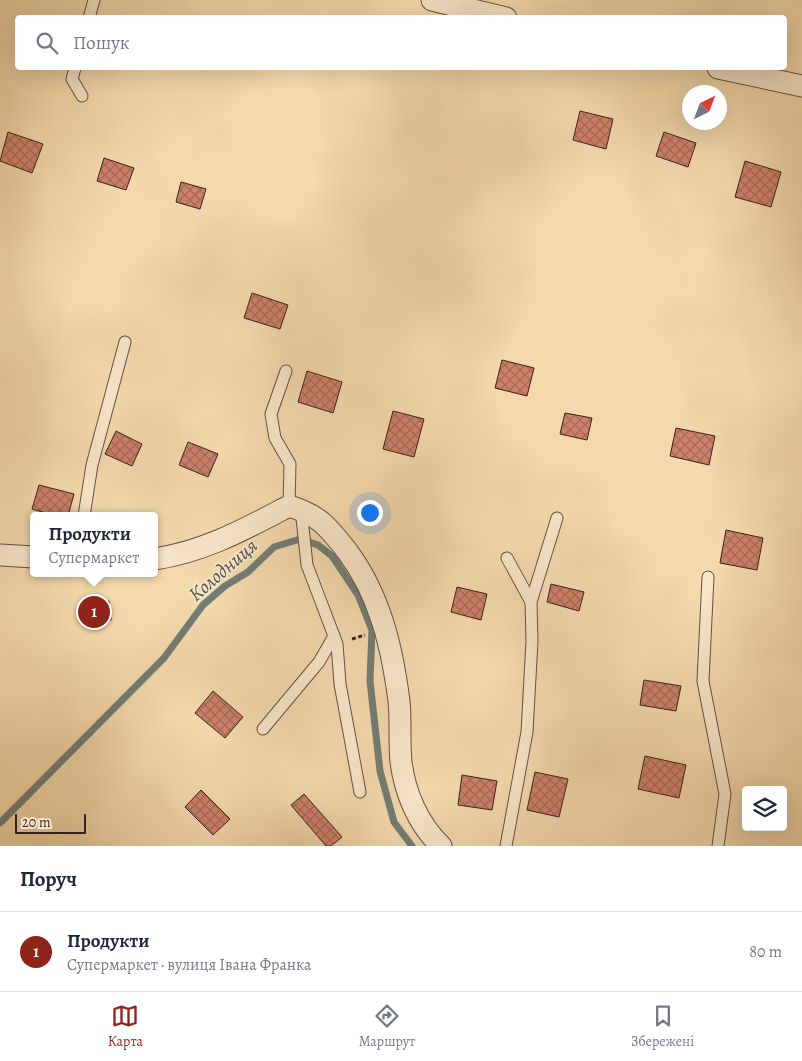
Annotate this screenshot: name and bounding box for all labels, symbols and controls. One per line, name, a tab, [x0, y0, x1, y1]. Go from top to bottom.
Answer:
search box	[15, 15, 787, 70]
icon: search	[33, 29, 61, 57]
text: Пошук	[73, 30, 130, 56]
north arrow	[682, 85, 727, 130]
your location	[357, 500, 383, 526]
popup	[30, 512, 158, 577]
text: Продукти	[49, 521, 131, 547]
water label: Колодниця	[183, 532, 263, 608]
text: Супермаркет	[49, 547, 139, 569]
pin: 1	[78, 593, 110, 631]
map controls	[742, 786, 787, 831]
button: layers	[742, 786, 787, 831]
scale bar	[15, 811, 86, 834]
text: 20 m	[22, 813, 51, 832]
text: Поруч	[20, 865, 77, 893]
text: Продукти	[67, 928, 149, 954]
text: 1	[33, 941, 39, 963]
text: 80 m	[749, 941, 782, 963]
text: Супермаркет · вулиця Івана Франка	[67, 954, 311, 976]
tab: Карта	[108, 1002, 143, 1051]
tab: Маршрут	[359, 1002, 415, 1051]
tab: Збережені	[631, 1002, 694, 1051]

